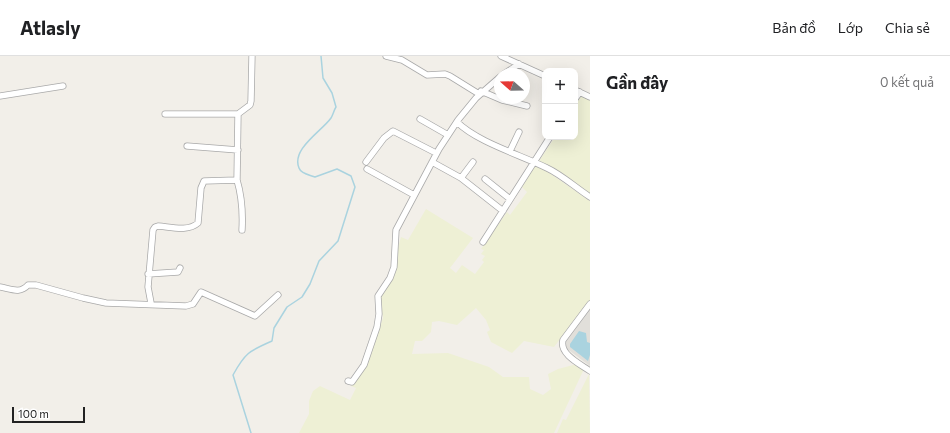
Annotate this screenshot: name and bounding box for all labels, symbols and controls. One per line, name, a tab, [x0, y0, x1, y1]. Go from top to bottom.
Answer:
text: Atlasly	[20, 16, 81, 39]
text: Bản đồ	[772, 19, 816, 36]
text: Lớp	[838, 19, 863, 36]
text: Chia sẻ	[885, 19, 930, 36]
north arrow	[494, 68, 530, 104]
map controls	[542, 68, 578, 140]
button: +	[542, 68, 578, 104]
text: Gần đây	[606, 72, 668, 93]
text: 0 kết quả	[880, 74, 934, 90]
button: −	[542, 104, 578, 140]
scale bar	[12, 405, 85, 424]
text: 100 m	[18, 407, 49, 420]

